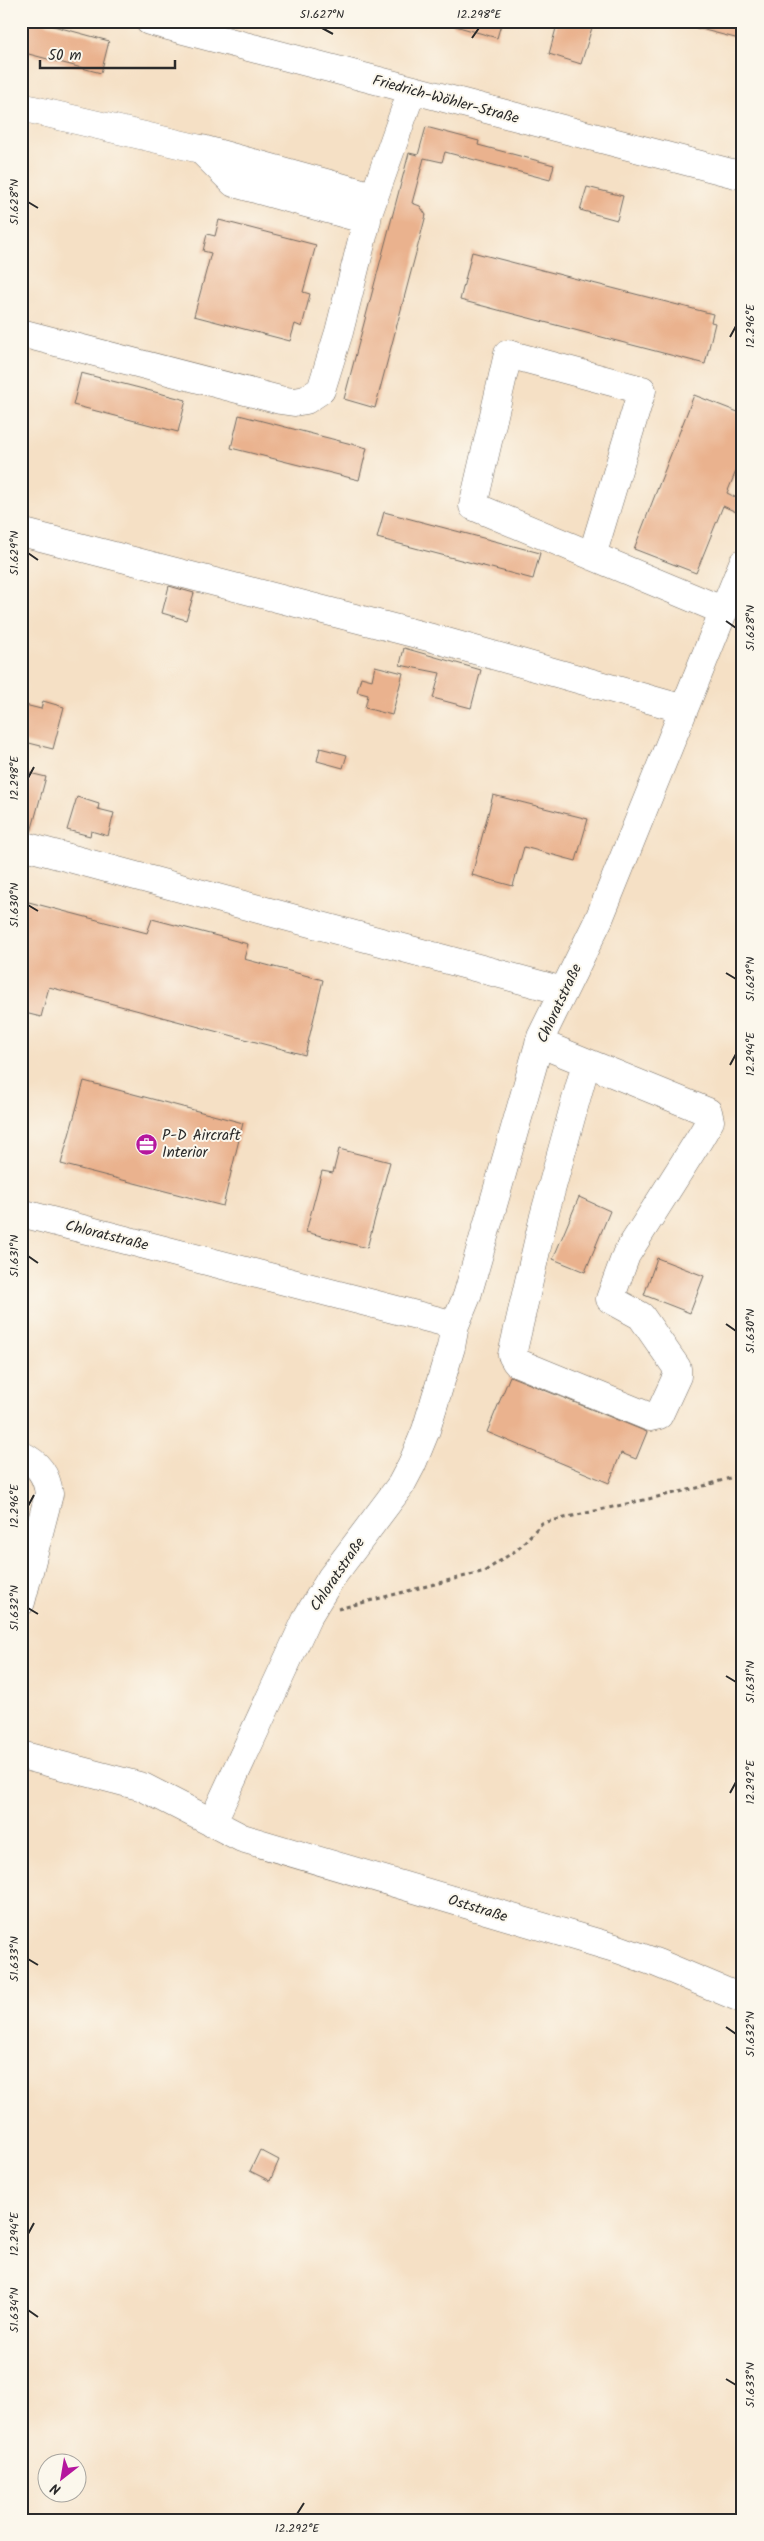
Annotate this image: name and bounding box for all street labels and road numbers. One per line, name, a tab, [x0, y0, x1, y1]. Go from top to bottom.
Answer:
street label: Friedrich-Wöhler-Straße	[370, 69, 522, 131]
street label: Chloratstraße	[531, 960, 589, 1047]
street label: Chloratstraße	[63, 1214, 151, 1258]
street label: Chloratstraße	[304, 1532, 372, 1617]
street label: Oststraße	[445, 1889, 511, 1929]

